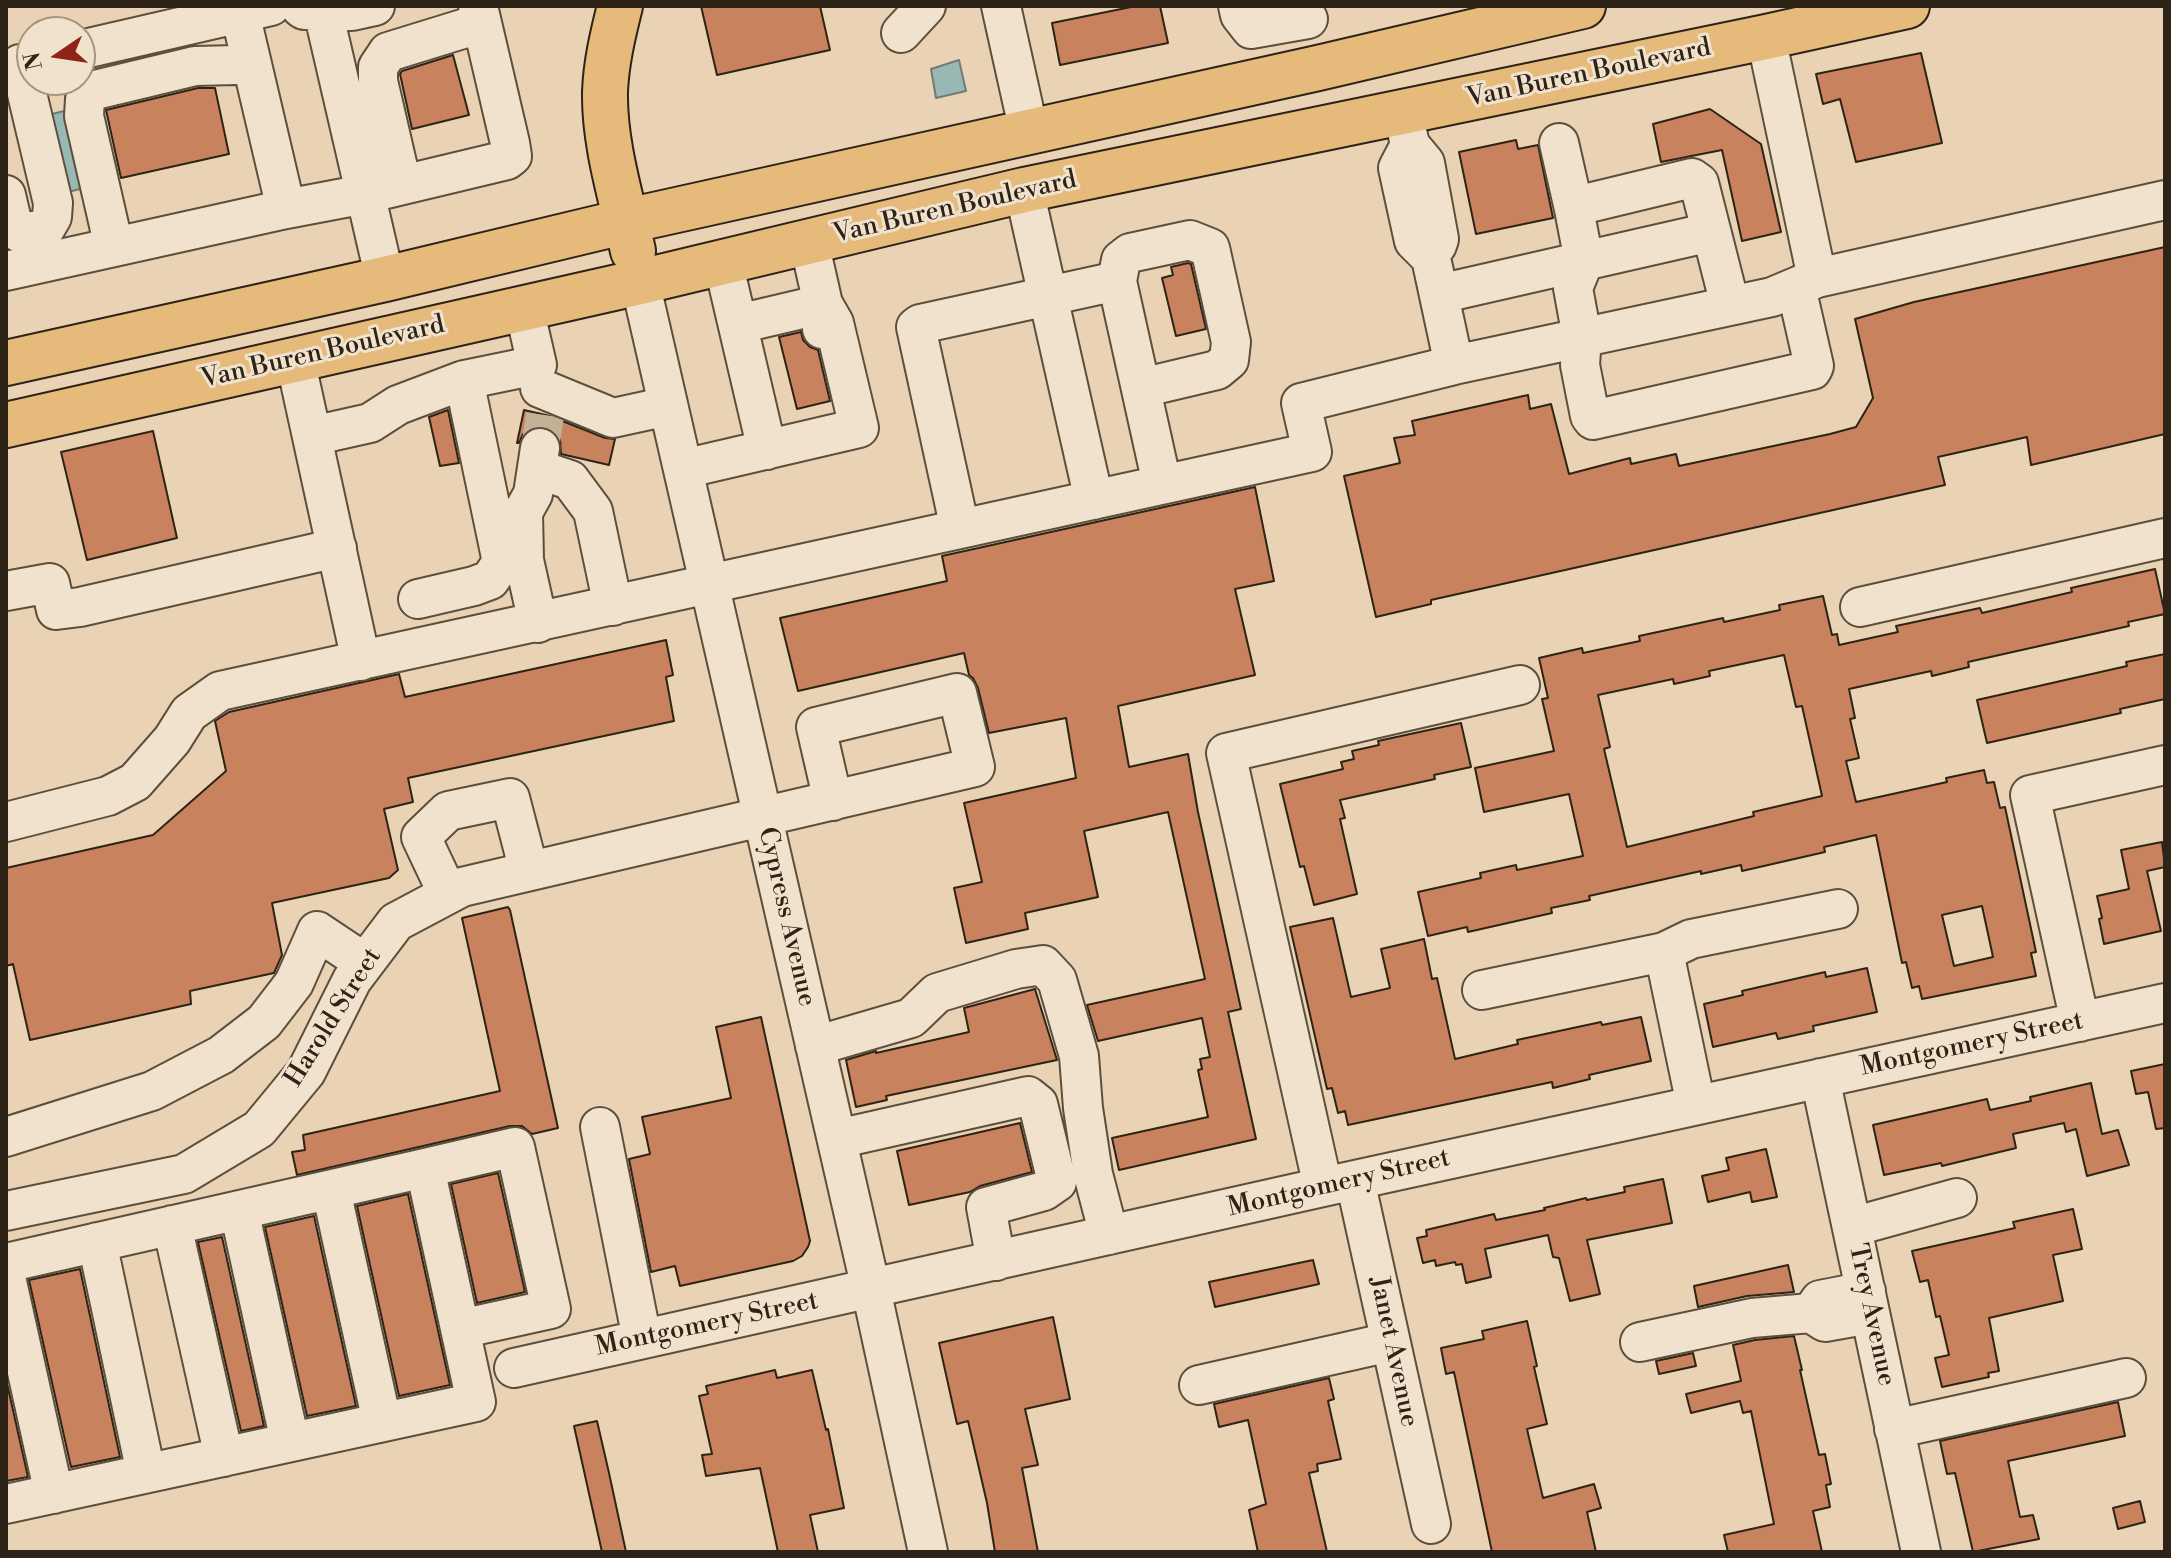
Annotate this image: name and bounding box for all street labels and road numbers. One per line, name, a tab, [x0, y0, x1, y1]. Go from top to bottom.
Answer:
street label: Van Buren Boulevard	[1464, 33, 1714, 115]
street label: Van Buren Boulevard	[830, 165, 1080, 251]
street label: Van Buren Boulevard	[198, 310, 448, 396]
street label: Cypress Avenue	[750, 824, 822, 1010]
street label: Harold Street	[279, 943, 389, 1093]
street label: Montgomery Street	[1858, 1006, 2086, 1084]
street label: Montgomery Street	[1225, 1143, 1453, 1225]
street label: Trey Avenue	[1841, 1241, 1901, 1389]
street label: Janet Avenue	[1362, 1274, 1424, 1430]
street label: Montgomery Street	[593, 1286, 821, 1364]

